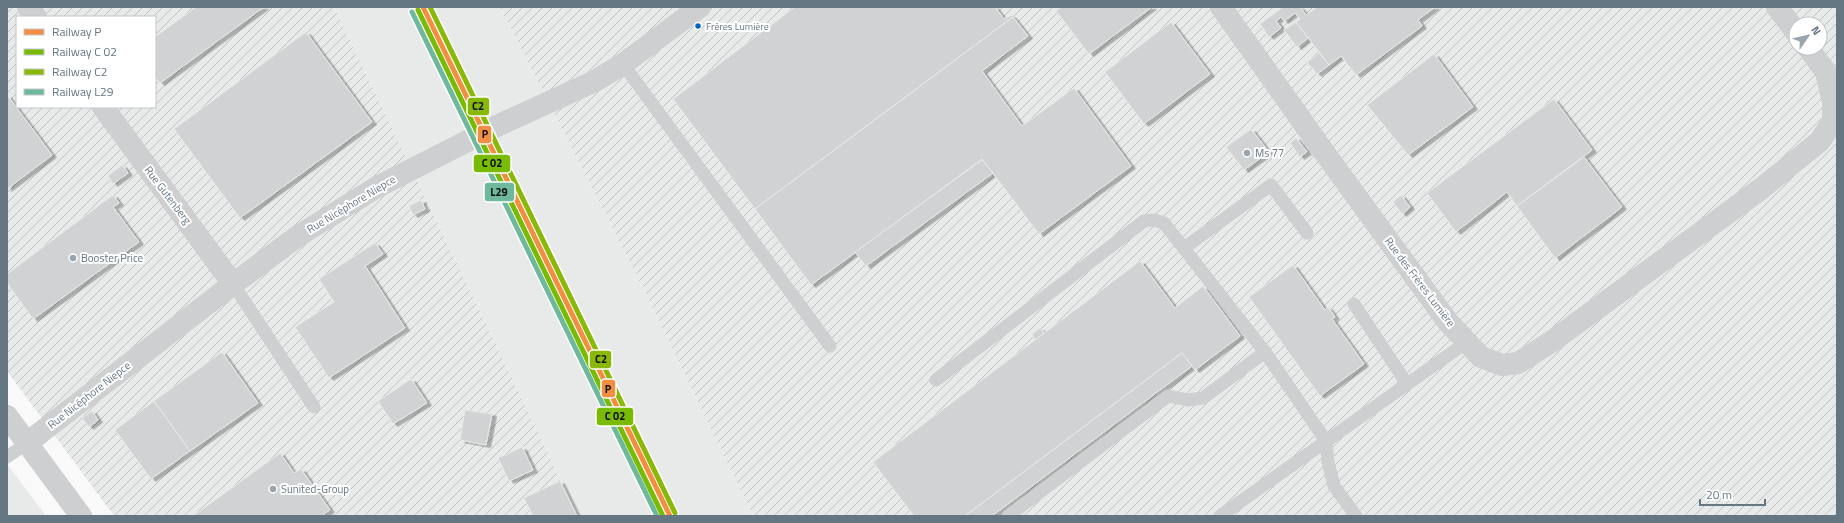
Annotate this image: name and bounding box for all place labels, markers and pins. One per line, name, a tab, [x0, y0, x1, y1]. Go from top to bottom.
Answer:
place label: Frères Lumière	[706, 19, 769, 34]
marker: Frères Lumière	[693, 21, 703, 31]
place label: Ms 77	[1255, 145, 1284, 161]
marker: Ms 77	[1242, 148, 1252, 158]
place label: Booster Price	[81, 250, 144, 266]
marker: Booster Price	[68, 253, 78, 263]
place label: Sunited-Group	[281, 481, 349, 497]
marker: Sunited-Group	[268, 484, 278, 494]

